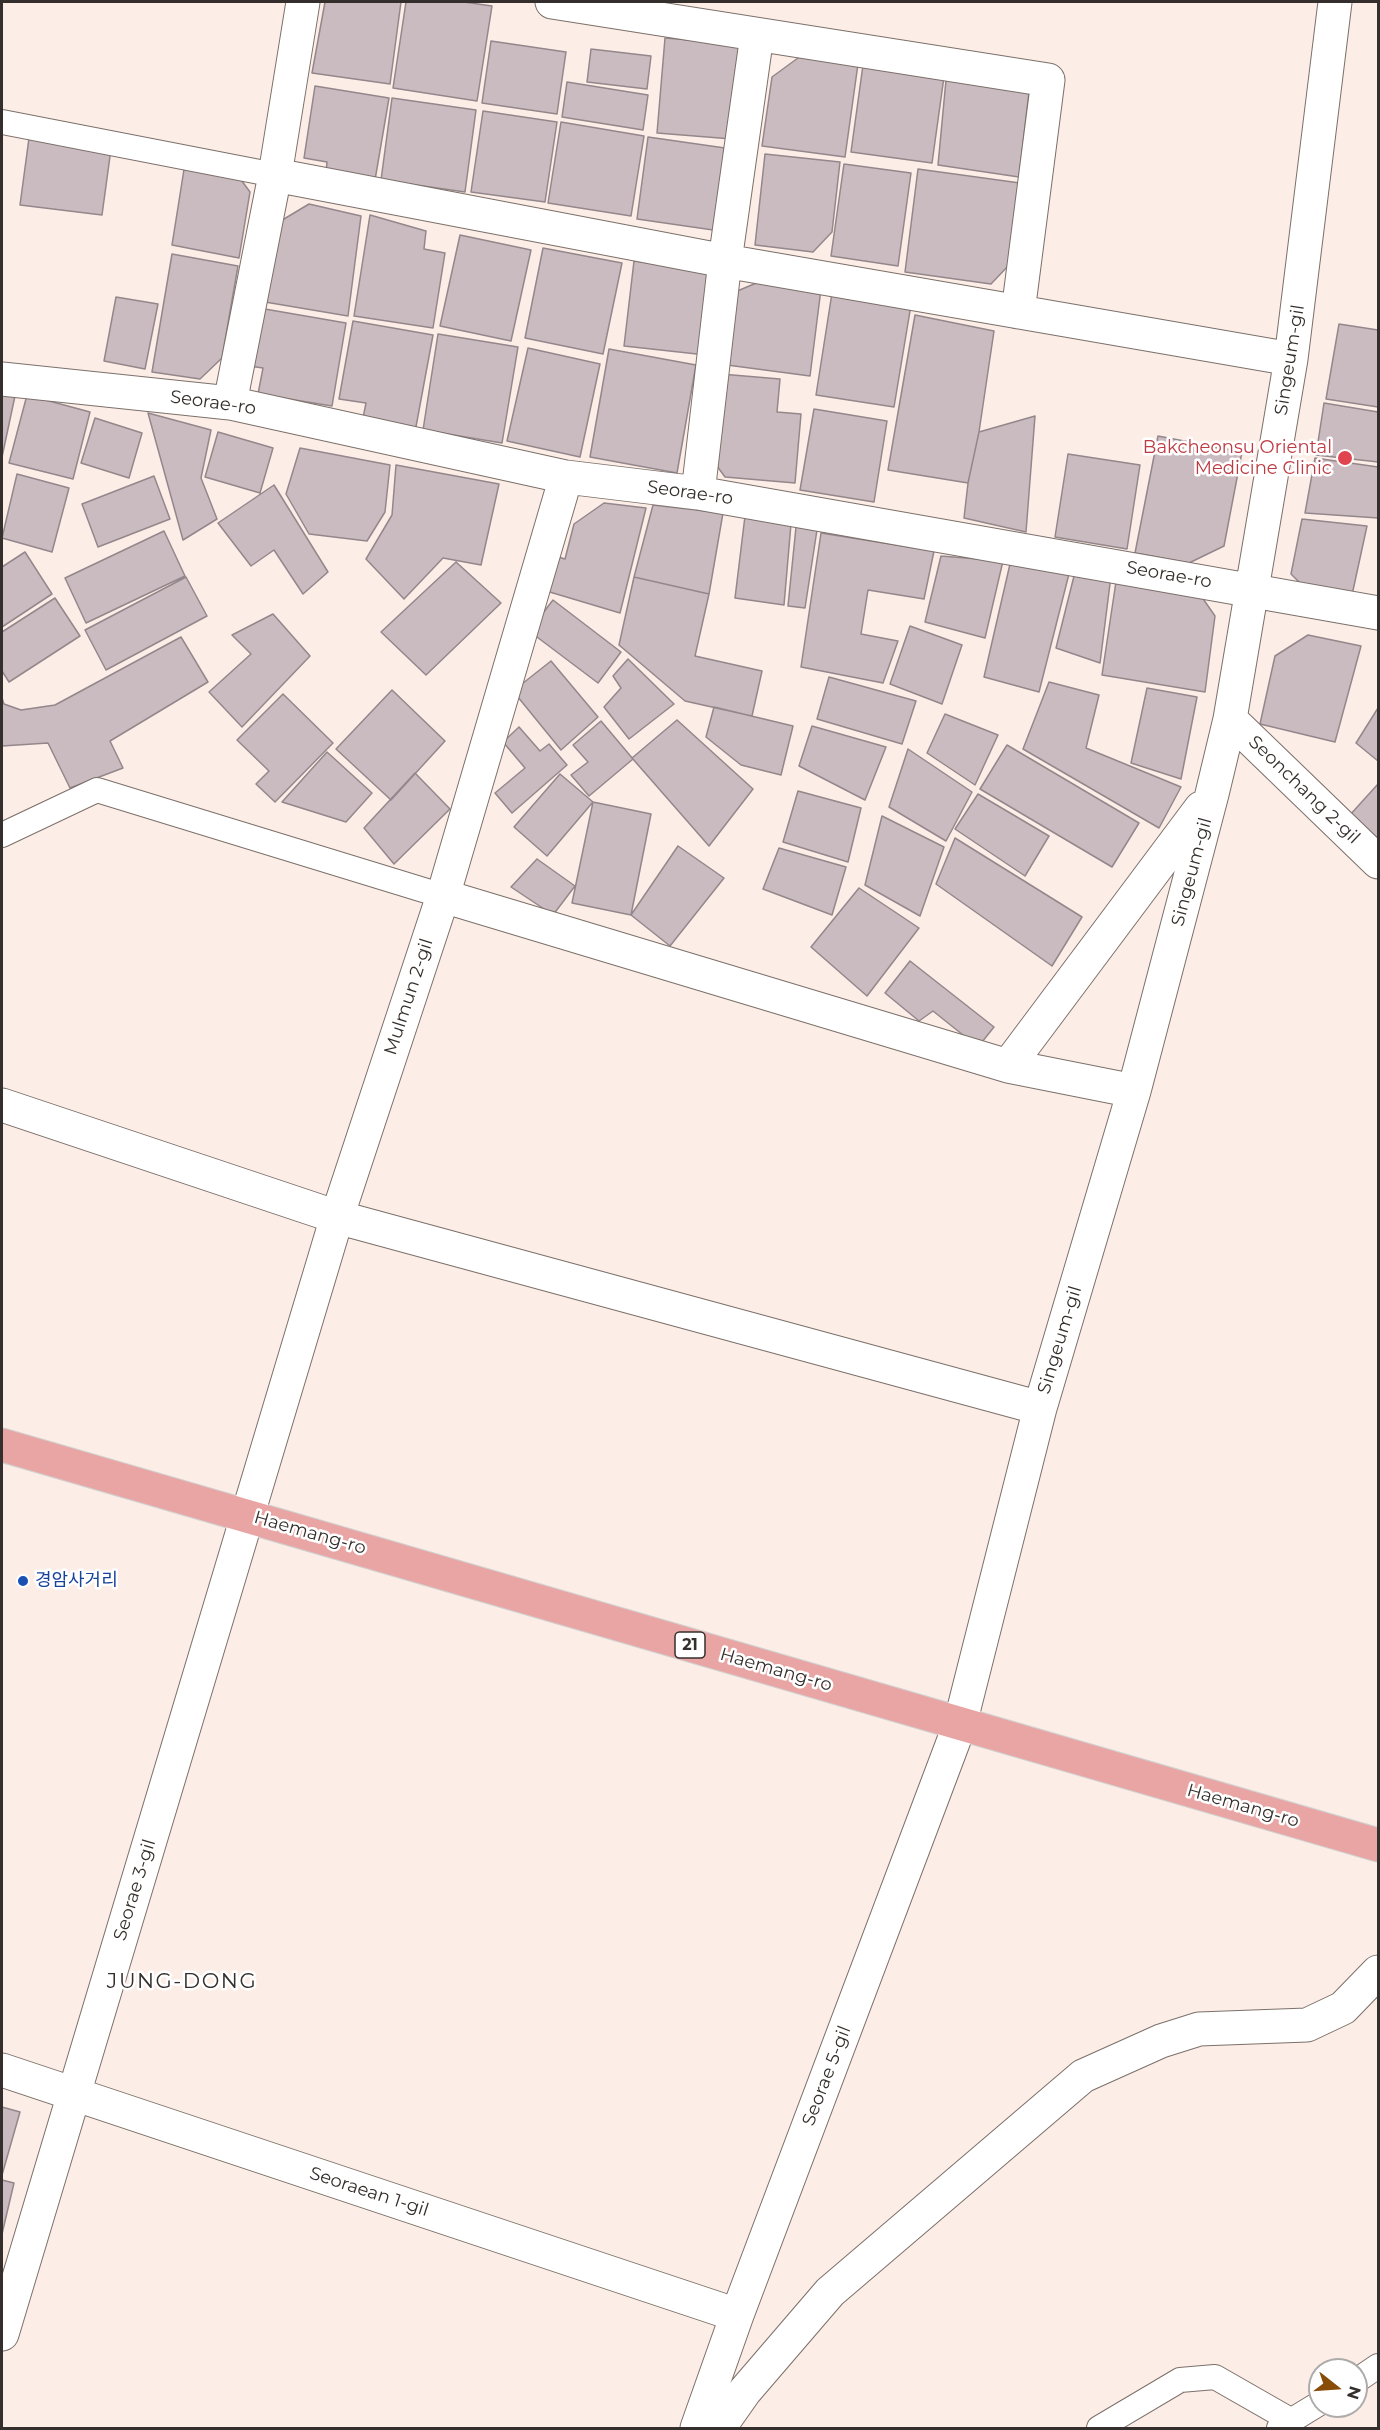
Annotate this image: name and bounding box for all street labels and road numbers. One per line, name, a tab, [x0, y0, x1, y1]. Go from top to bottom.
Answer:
street label: Singeum-gil	[1271, 303, 1309, 417]
street label: Seorae-ro	[169, 386, 257, 420]
street label: Seorae-ro	[646, 476, 734, 510]
street label: Seorae-ro	[1125, 557, 1213, 593]
street label: Seonchang 2-gil	[1244, 731, 1364, 849]
street label: Singeum-gil	[1167, 815, 1217, 929]
street label: Mulmun 2-gil	[380, 936, 438, 1058]
street label: Singeum-gil	[1033, 1284, 1087, 1396]
street label: Haemang-ro	[252, 1507, 368, 1559]
road number: 21	[675, 1632, 705, 1658]
street label: Haemang-ro	[718, 1644, 834, 1696]
street label: Haemang-ro	[1185, 1780, 1301, 1832]
street label: Seorae 3-gil	[109, 1837, 161, 1943]
street label: Seorae 5-gil	[798, 2023, 856, 2129]
street label: Seoraean 1-gil	[307, 2163, 431, 2221]

